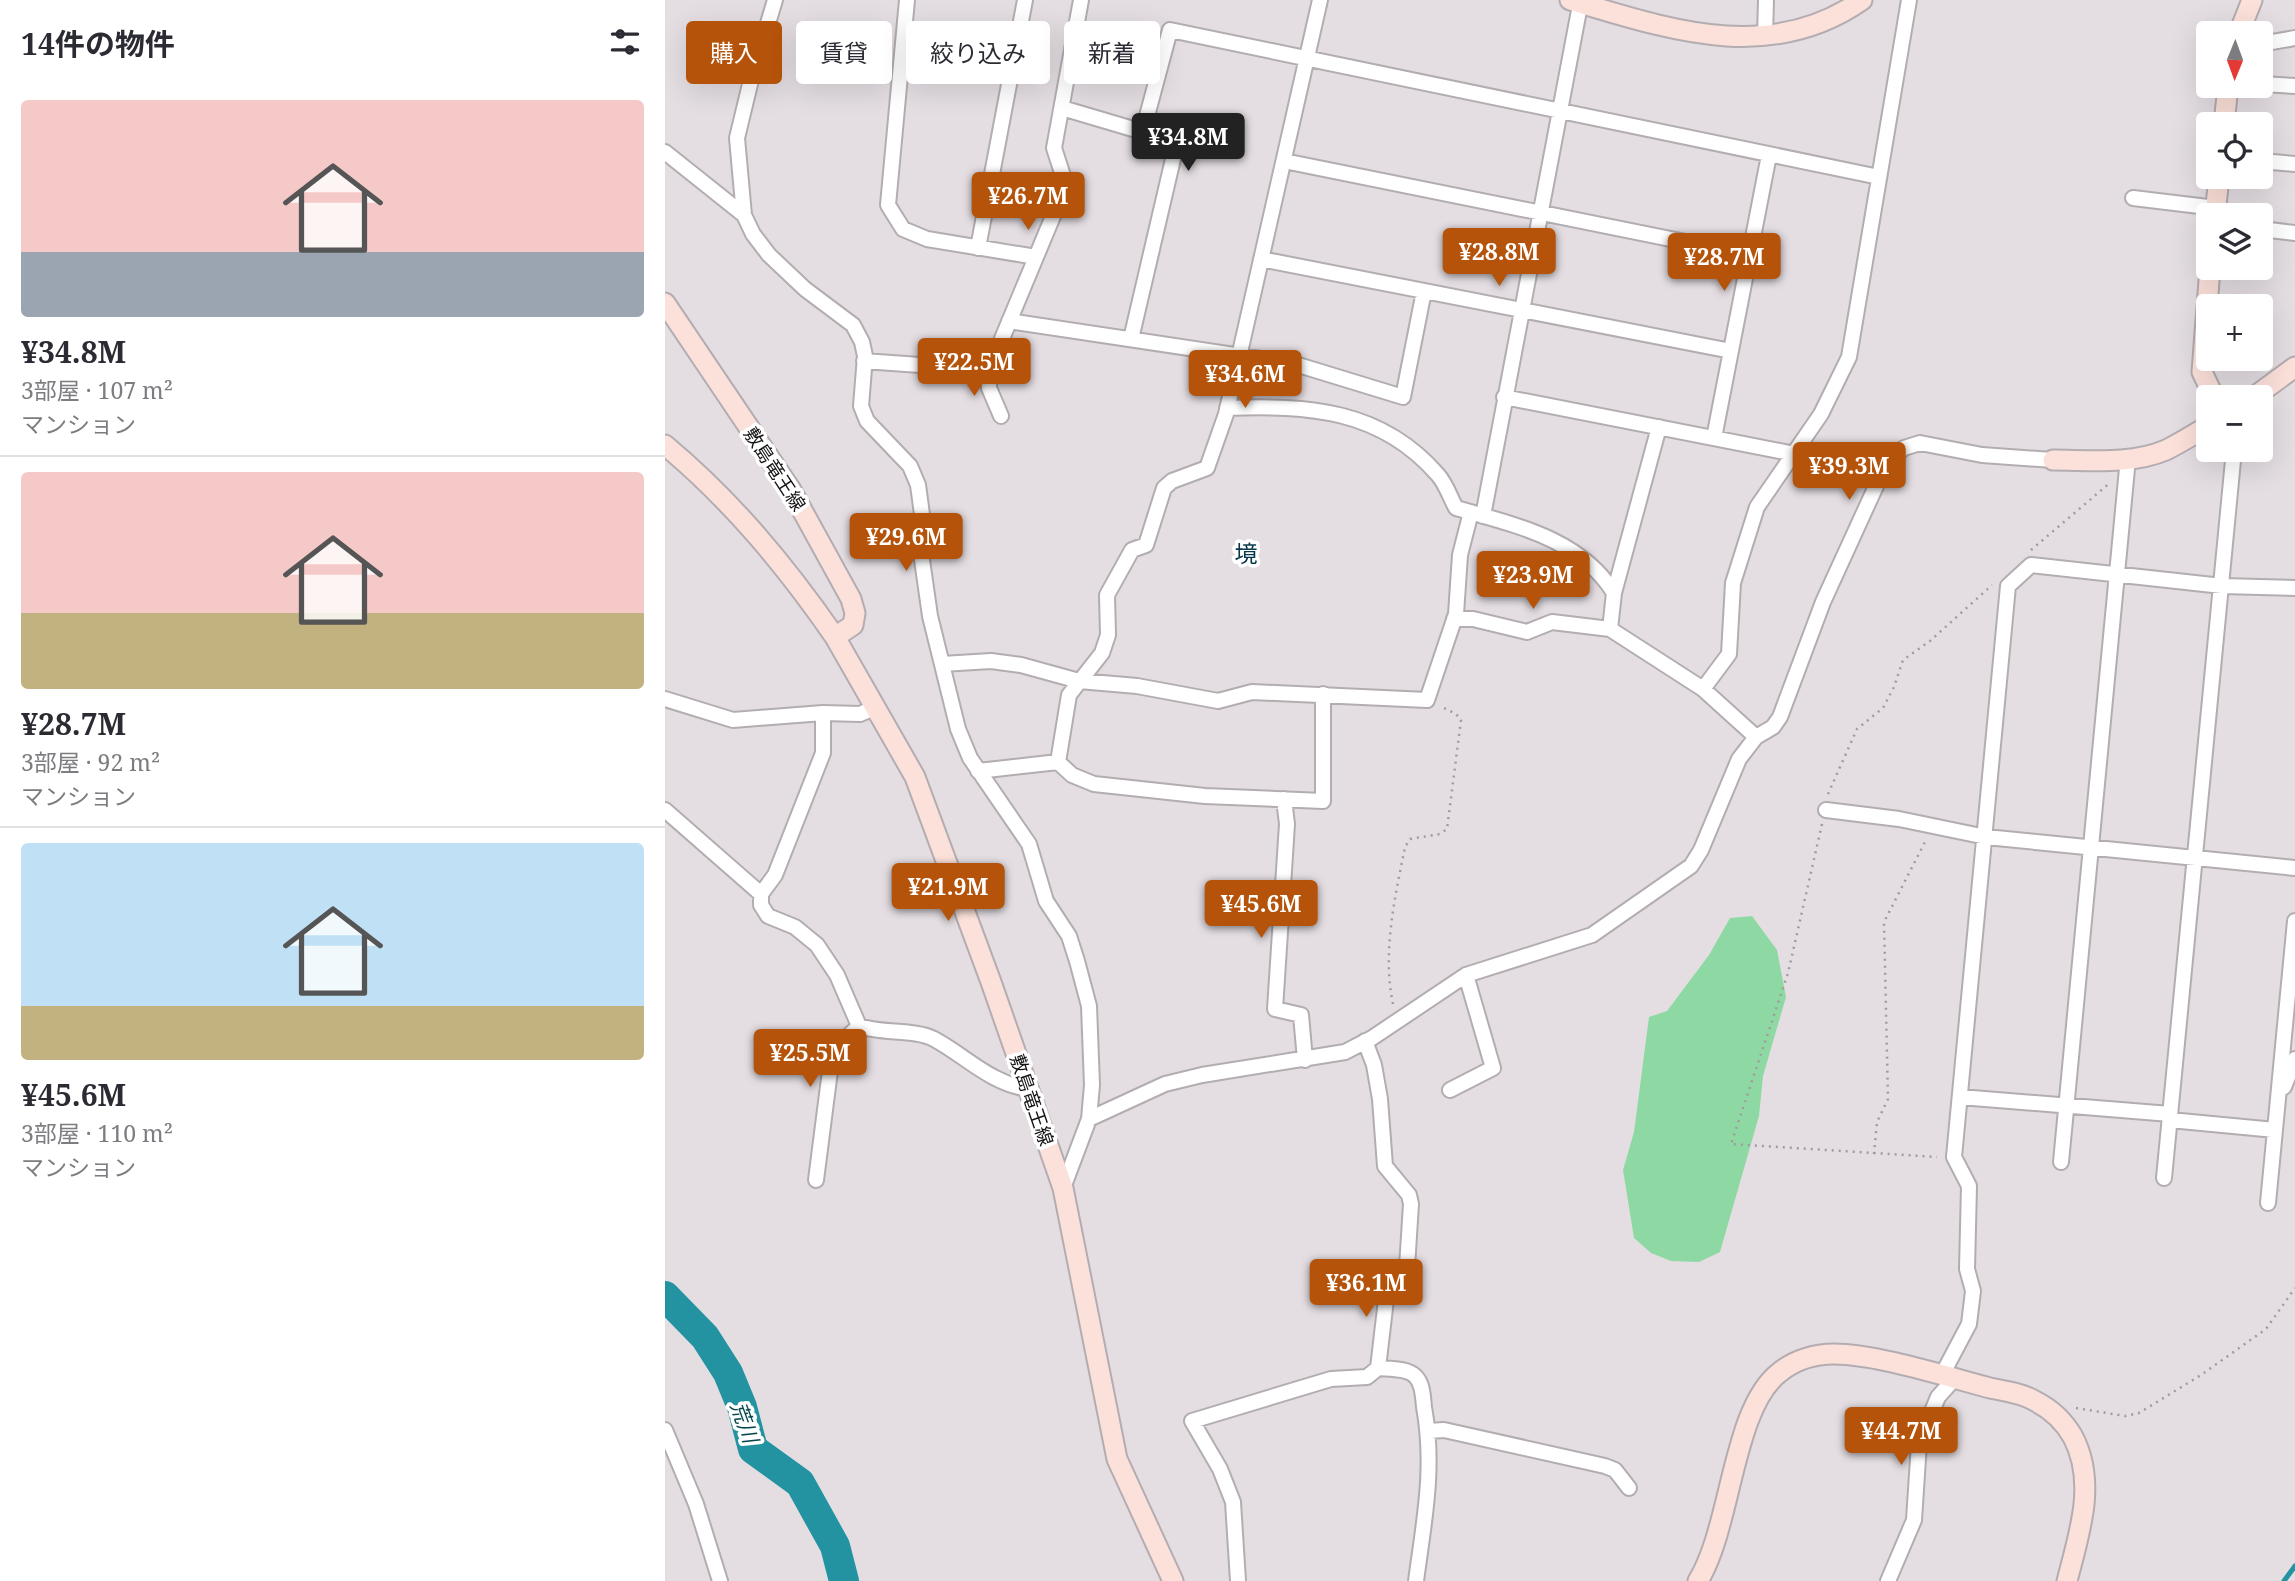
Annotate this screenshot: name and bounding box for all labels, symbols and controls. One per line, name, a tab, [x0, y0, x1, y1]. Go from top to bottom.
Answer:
chip: 購入	[686, 21, 782, 84]
chip: 賃貸	[796, 21, 892, 84]
chip: 絞り込み	[906, 21, 1050, 84]
chip: 新着	[1064, 21, 1160, 84]
north arrow	[2196, 21, 2273, 98]
map controls	[2196, 21, 2273, 462]
text: 14件の物件	[21, 23, 175, 64]
icon: filters	[606, 23, 644, 61]
button: locate	[2196, 112, 2273, 189]
pin: ¥34.8M	[1131, 114, 1245, 173]
text: ¥34.8M	[1148, 120, 1228, 152]
icon: home	[270, 145, 396, 271]
pin: ¥26.7M	[971, 173, 1085, 232]
text: ¥26.7M	[988, 179, 1068, 211]
button: layers	[2196, 203, 2273, 280]
pin: ¥28.8M	[1442, 229, 1556, 288]
pin: ¥28.7M	[1667, 233, 1781, 293]
text: ¥28.8M	[1459, 235, 1539, 267]
text: ¥28.7M	[1684, 240, 1764, 272]
button: +	[2196, 294, 2273, 371]
text: ¥34.8M	[21, 331, 126, 372]
pin: ¥22.5M	[917, 338, 1031, 398]
text: ¥22.5M	[934, 345, 1014, 377]
pin: ¥34.6M	[1188, 350, 1302, 410]
text: ¥34.6M	[1205, 357, 1285, 389]
text: 3部屋 · 107 m²	[21, 374, 173, 406]
button: −	[2196, 385, 2273, 462]
text: マンション	[21, 408, 136, 440]
street label: 敷島竜王線	[738, 422, 812, 516]
pin: ¥39.3M	[1792, 442, 1906, 502]
text: ¥39.3M	[1809, 449, 1889, 481]
pin: ¥29.6M	[849, 514, 963, 573]
icon: home	[270, 517, 396, 643]
text: ¥29.6M	[866, 520, 946, 552]
district label: 境	[1235, 537, 1258, 569]
pin: ¥23.9M	[1476, 552, 1590, 611]
text: ¥23.9M	[1493, 558, 1573, 590]
text: ¥28.7M	[21, 703, 126, 744]
text: 3部屋 · 92 m²	[21, 746, 160, 778]
text: マンション	[21, 780, 136, 812]
pin: ¥21.9M	[891, 864, 1005, 923]
text: ¥21.9M	[908, 870, 988, 902]
pin: ¥45.6M	[1204, 880, 1318, 940]
text: ¥45.6M	[1221, 887, 1301, 919]
icon: home	[270, 888, 396, 1014]
pin: ¥25.5M	[753, 1030, 867, 1089]
text: ¥25.5M	[770, 1036, 850, 1068]
street label: 敷島竜王線	[1004, 1051, 1060, 1149]
text: ¥45.6M	[21, 1074, 126, 1115]
text: 3部屋 · 110 m²	[21, 1117, 173, 1149]
text: マンション	[21, 1151, 136, 1183]
pin: ¥36.1M	[1309, 1260, 1423, 1319]
text: ¥36.1M	[1326, 1266, 1406, 1298]
water label: 荒川	[725, 1397, 766, 1448]
pin: ¥44.7M	[1844, 1408, 1958, 1467]
text: ¥44.7M	[1861, 1414, 1941, 1446]

